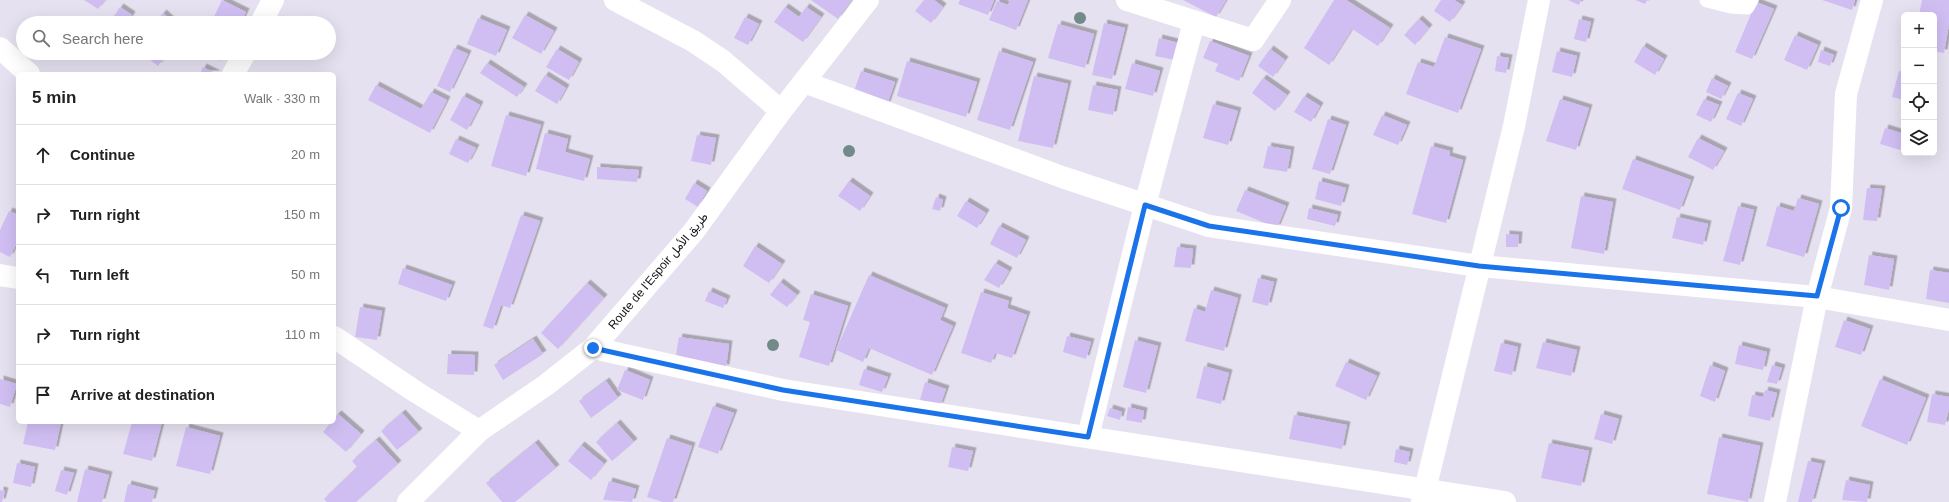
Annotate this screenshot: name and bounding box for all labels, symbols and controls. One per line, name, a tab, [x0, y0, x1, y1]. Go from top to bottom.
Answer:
map controls	[1901, 12, 1937, 156]
button: +	[1901, 12, 1937, 48]
search box	[16, 16, 336, 60]
icon: search	[30, 27, 52, 49]
text: Search here	[62, 30, 144, 47]
button: −	[1901, 48, 1937, 84]
button: locate	[1901, 84, 1937, 120]
text: 5 min	[32, 88, 76, 107]
text: Walk · 330 m	[244, 91, 320, 106]
button: layers	[1901, 120, 1937, 156]
icon: ahead	[32, 144, 54, 166]
text: Continue	[70, 146, 135, 163]
text: 20 m	[291, 147, 320, 162]
route start	[1832, 199, 1850, 217]
icon: right	[32, 204, 54, 226]
text: Turn right	[70, 206, 140, 223]
text: 150 m	[284, 207, 320, 222]
street label: Route de l’Espoir طريق الأمل	[605, 210, 712, 333]
icon: left	[32, 264, 54, 286]
text: Turn left	[70, 266, 129, 283]
text: 50 m	[291, 267, 320, 282]
icon: right	[32, 324, 54, 346]
text: Turn right	[70, 326, 140, 343]
text: 110 m	[285, 327, 320, 342]
route end	[584, 339, 602, 357]
icon: arrive	[32, 384, 54, 406]
text: Arrive at destination	[70, 386, 215, 403]

